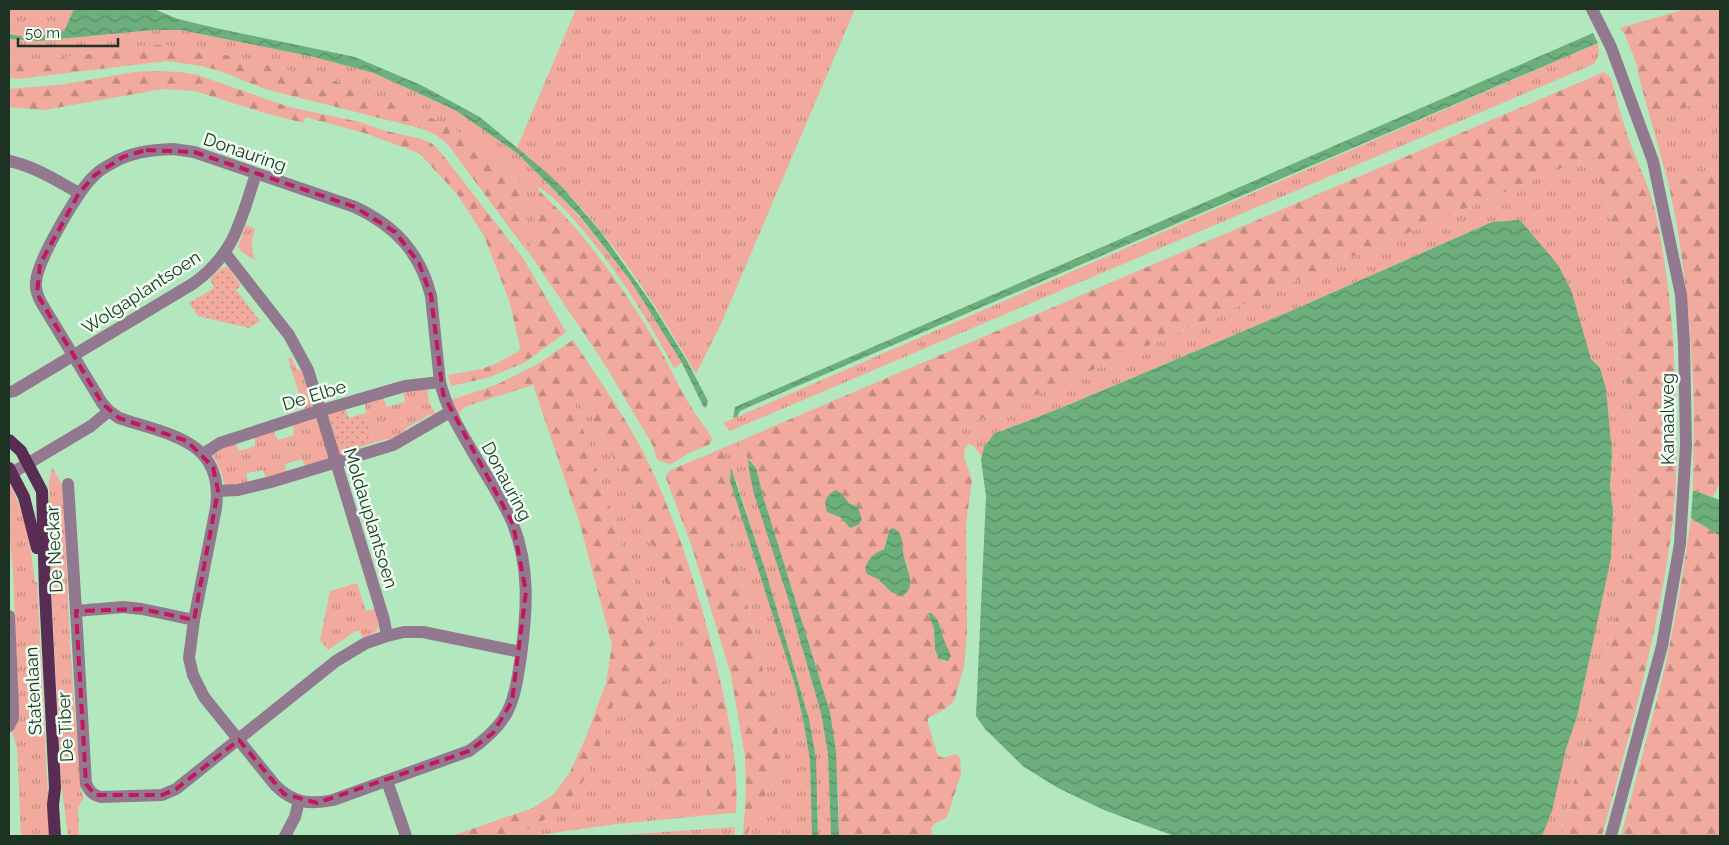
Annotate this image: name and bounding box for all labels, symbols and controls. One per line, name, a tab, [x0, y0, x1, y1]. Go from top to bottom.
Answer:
scale bar	[18, 15, 118, 47]
text: 50 m	[25, 24, 60, 42]
street label: Donauring	[201, 128, 289, 176]
street label: Wolgaplantsoen	[78, 246, 204, 338]
street label: Kanaalweg	[1657, 373, 1678, 465]
street label: De Elbe	[280, 375, 349, 415]
street label: Donauring	[477, 438, 537, 524]
street label: Moldauplantsoen	[340, 445, 402, 591]
street label: De Neckar	[41, 504, 67, 593]
street label: Statenlaan	[20, 646, 46, 736]
street label: De Tiber	[53, 691, 77, 763]

